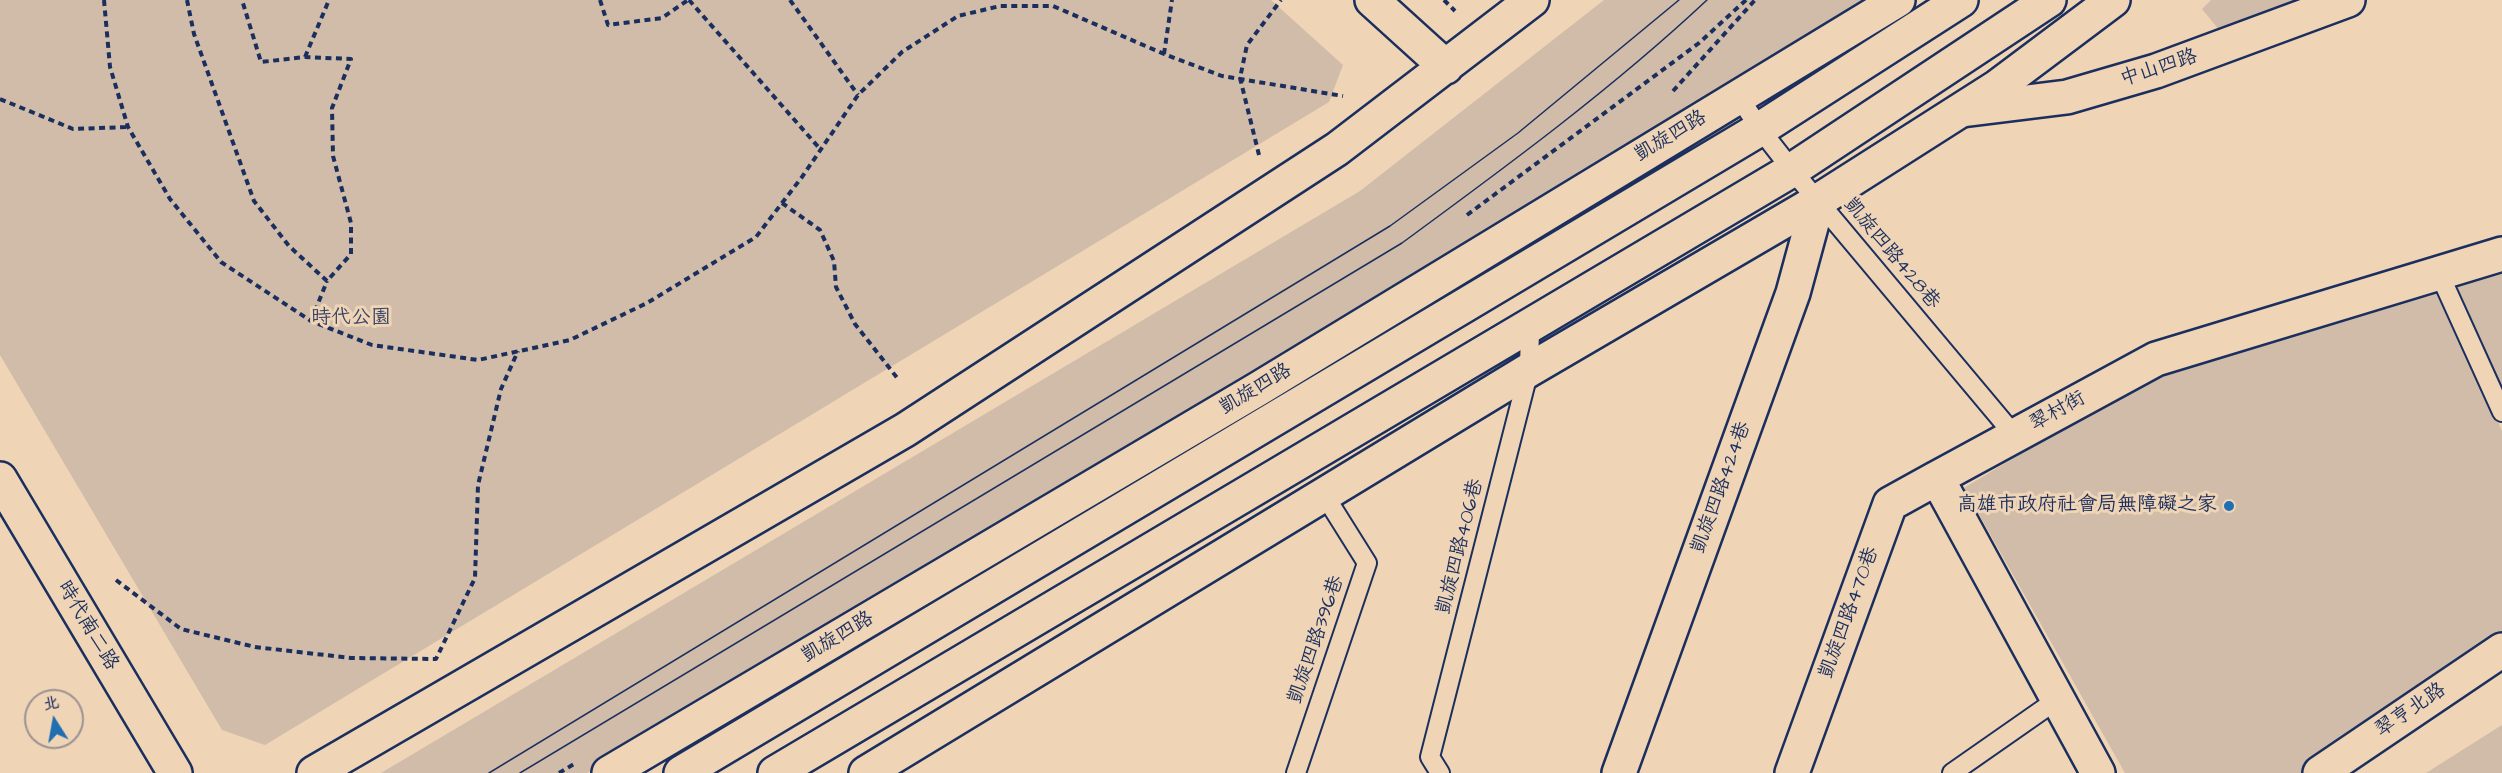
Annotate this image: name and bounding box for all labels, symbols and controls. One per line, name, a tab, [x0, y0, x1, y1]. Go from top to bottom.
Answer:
street label: 中山四路	[2117, 45, 2201, 93]
street label: 凱旋四路	[1631, 106, 1711, 168]
street label: 凱旋四路428巷	[1837, 193, 1945, 315]
park label: 時代公園	[311, 307, 391, 331]
street label: 凱旋四路	[1216, 359, 1296, 421]
street label: 翠村街	[2026, 387, 2090, 437]
street label: 凱旋四路424巷	[1687, 419, 1757, 557]
street label: 凱旋四路406巷	[1433, 477, 1489, 617]
place label: 高雄市政府社會局無障礙之家	[1957, 494, 2217, 518]
marker: 高雄市政府社會局無障礙之家	[2222, 499, 2236, 513]
street label: 凱旋四路470巷	[1815, 544, 1885, 682]
street label: 凱旋四路396巷	[1284, 573, 1350, 707]
street label: 時代南二路	[51, 577, 123, 675]
street label: 凱旋四路	[798, 607, 878, 669]
street label: 翠亨北路	[2371, 679, 2451, 743]
north arrow	[24, 689, 84, 749]
text: 北	[41, 691, 61, 716]

